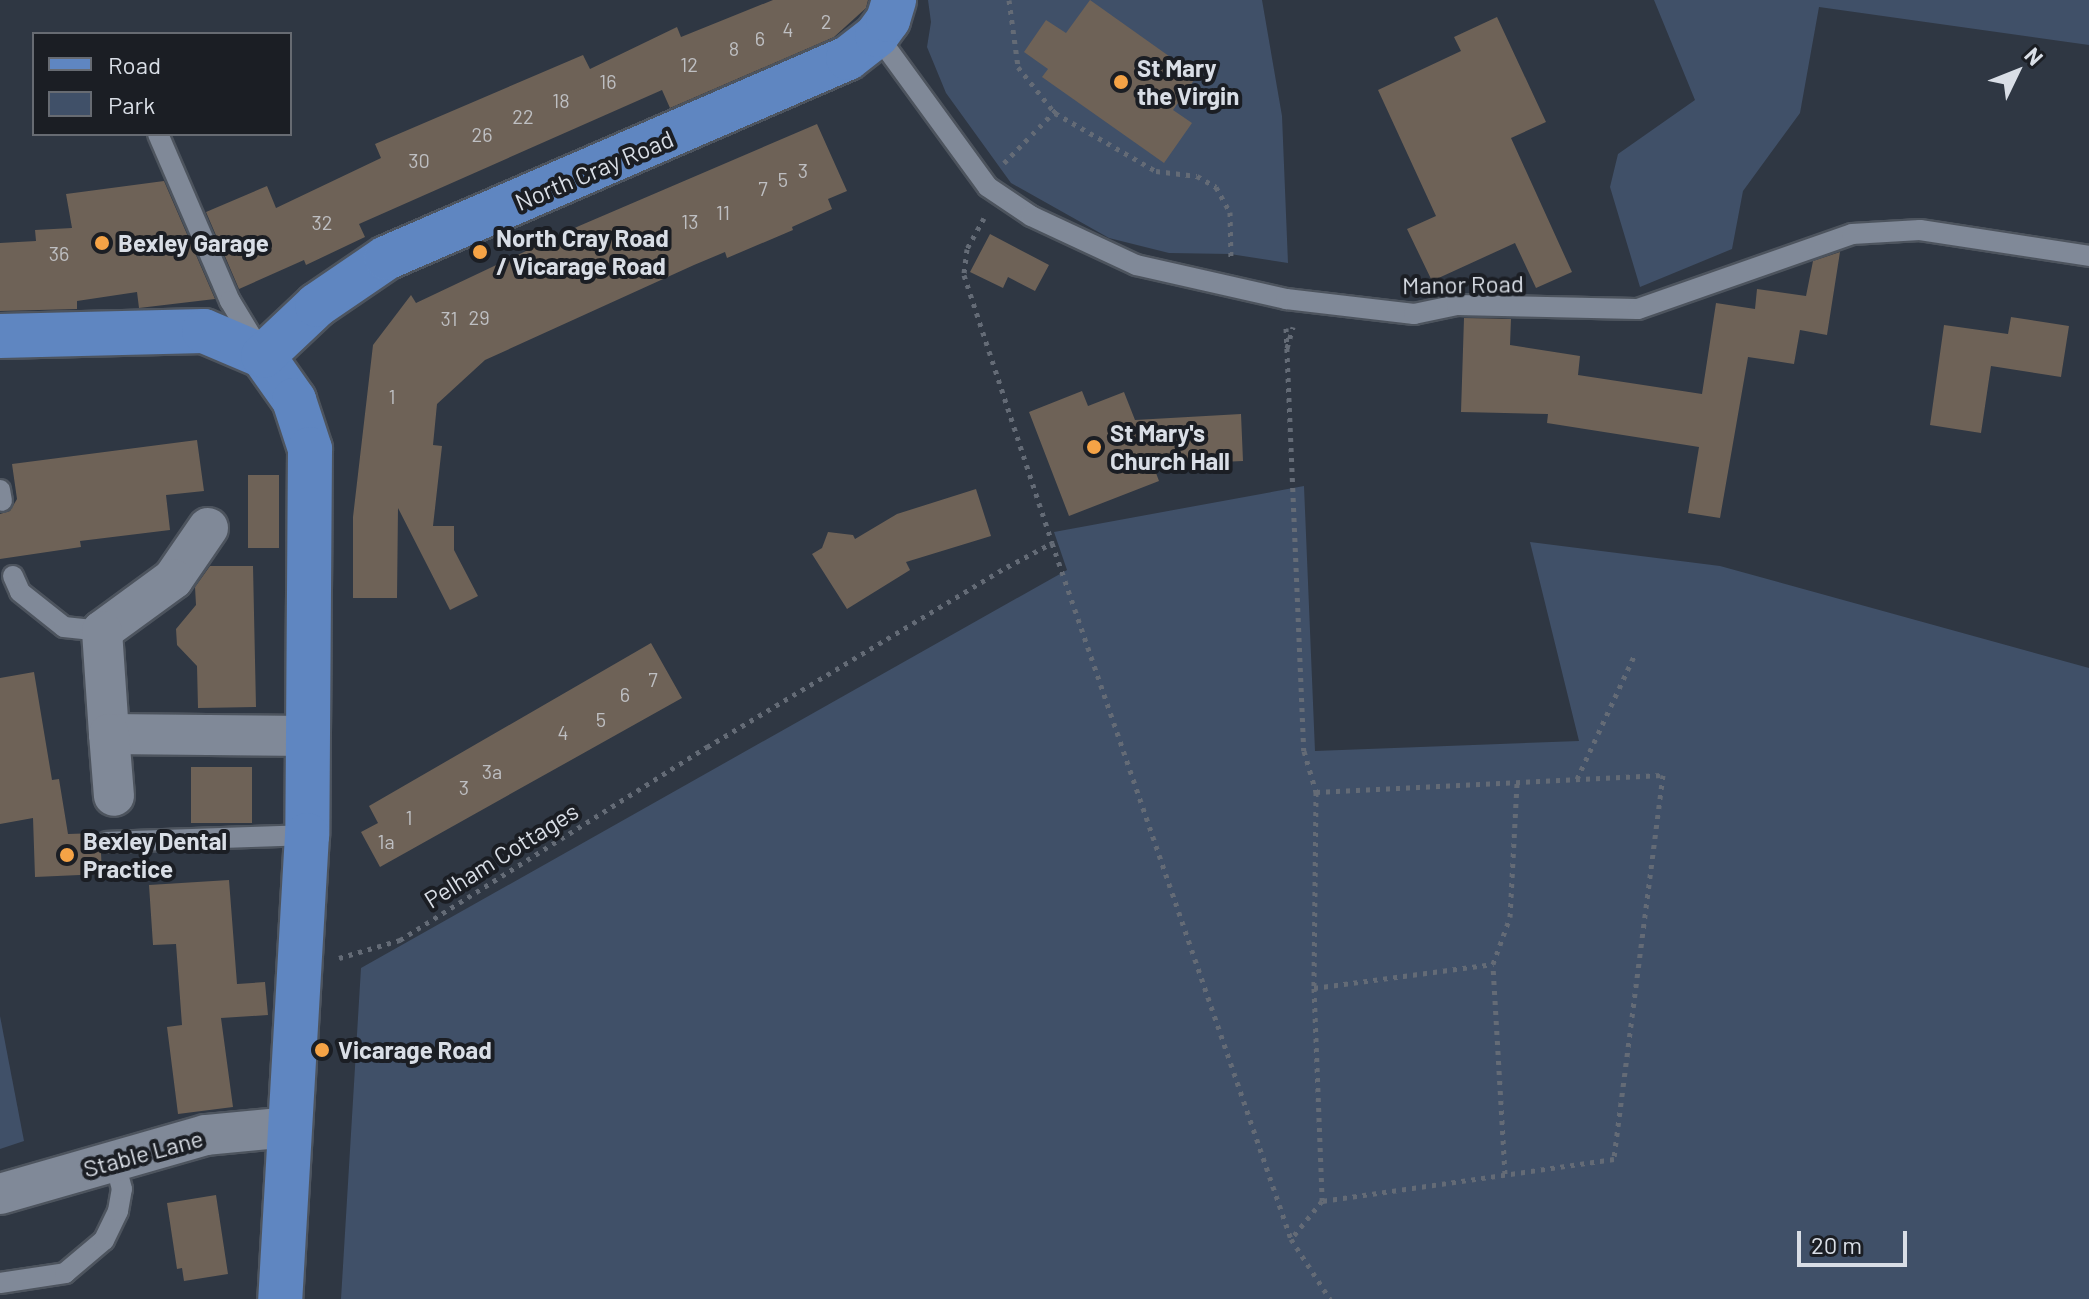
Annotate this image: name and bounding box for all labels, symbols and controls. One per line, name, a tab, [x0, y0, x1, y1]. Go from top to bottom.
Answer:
house number: 2	[821, 9, 831, 33]
house number: 4	[782, 17, 794, 41]
house number: 6	[755, 26, 765, 50]
legend	[32, 32, 292, 136]
north arrow	[1977, 32, 2057, 112]
house number: 8	[729, 36, 739, 60]
text: N	[2020, 41, 2049, 70]
text: Road	[108, 50, 161, 79]
house number: 12	[680, 52, 698, 76]
place label: St Mary the Virgin	[1137, 54, 1239, 110]
house number: 16	[599, 69, 617, 93]
marker: St Mary the Virgin	[1112, 73, 1130, 91]
house number: 18	[552, 88, 570, 112]
text: Park	[108, 90, 155, 119]
house number: 22	[512, 104, 534, 128]
house number: 26	[471, 122, 493, 146]
street label: North Cray Road	[511, 124, 677, 216]
house number: 30	[408, 148, 430, 172]
house number: 3	[798, 158, 808, 182]
house number: 5	[778, 167, 788, 191]
house number: 7	[758, 176, 768, 200]
house number: 11	[716, 200, 730, 224]
house number: 13	[681, 209, 699, 233]
house number: 32	[311, 210, 333, 234]
place label: North Cray Road / Vicarage Road	[496, 224, 669, 280]
place label: Bexley Garage	[118, 229, 269, 257]
marker: Bexley Garage	[93, 234, 111, 252]
house number: 36	[49, 241, 69, 265]
marker: North Cray Road / Vicarage Road	[471, 243, 489, 261]
street label: Manor Road	[1402, 269, 1524, 299]
house number: 29	[468, 305, 490, 329]
house number: 31	[440, 306, 458, 330]
house number: 1	[389, 384, 395, 408]
place label: St Mary's Church Hall	[1110, 419, 1230, 475]
marker: St Mary's Church Hall	[1085, 438, 1103, 456]
house number: 7	[648, 667, 658, 691]
house number: 6	[620, 682, 630, 706]
house number: 5	[596, 707, 606, 731]
house number: 4	[557, 720, 569, 744]
house number: 3a	[482, 759, 502, 783]
house number: 3	[459, 775, 469, 799]
street label: Pelham Cottages	[419, 796, 583, 914]
house number: 1	[406, 805, 412, 829]
place label: Bexley Dental Practice	[83, 827, 227, 883]
house number: 1a	[377, 829, 395, 853]
marker: Bexley Dental Practice	[58, 846, 76, 864]
place label: Vicarage Road	[338, 1036, 492, 1064]
marker: Vicarage Road	[313, 1041, 331, 1059]
street label: Stable Lane	[80, 1123, 206, 1183]
scale bar	[1801, 1215, 1911, 1265]
text: 20 m	[1811, 1230, 1862, 1259]

